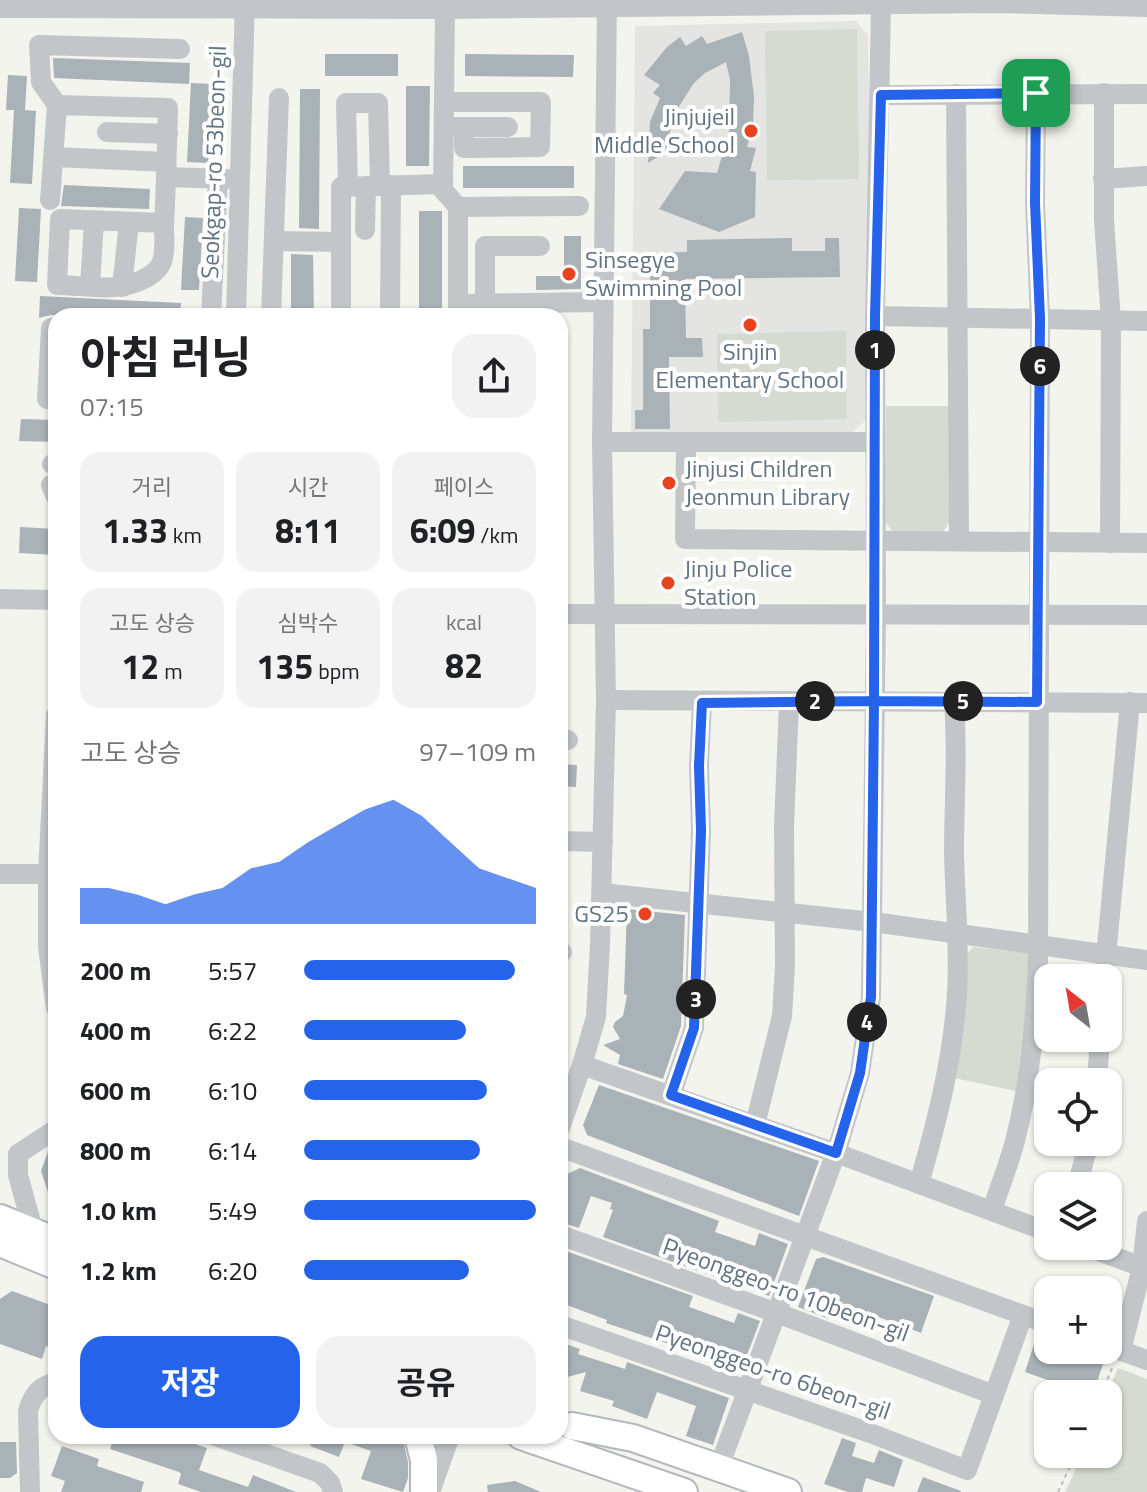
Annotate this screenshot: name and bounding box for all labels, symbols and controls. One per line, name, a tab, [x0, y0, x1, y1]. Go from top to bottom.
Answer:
street label: Seokgap-ro 53beon-gil	[191, 45, 235, 279]
pin	[1002, 59, 1070, 127]
icon: arrive	[1014, 71, 1058, 115]
place label: Jinjujeil Middle School	[594, 98, 735, 162]
marker: Jinjujeil Middle School	[742, 122, 760, 140]
place label: Sinsegye Swimming Pool	[585, 241, 742, 305]
marker: Sinsegye Swimming Pool	[560, 265, 578, 283]
marker: Sinjin Elementary School	[741, 316, 759, 334]
text: 아침 러닝	[80, 323, 252, 390]
pin: 1	[855, 330, 895, 370]
place label: Sinjin Elementary School	[656, 333, 844, 397]
text: 1	[869, 333, 881, 367]
button: share	[452, 334, 536, 418]
pin: 6	[1020, 346, 1060, 386]
text: 6	[1034, 349, 1046, 383]
text: 07:15	[80, 387, 144, 426]
place label: Jinjusi Children Jeonmun Library	[685, 450, 850, 514]
text: 거리	[132, 470, 172, 504]
text: 시간	[288, 470, 328, 504]
text: 페이스	[434, 470, 494, 504]
marker: Jinjusi Children Jeonmun Library	[660, 474, 678, 492]
text: 1.33	[102, 504, 168, 556]
text: 8:11	[275, 504, 341, 556]
text: 6:09	[410, 504, 475, 556]
text: km	[168, 518, 202, 552]
text: /km	[475, 518, 518, 552]
place label: Jinju Police Station	[684, 550, 792, 614]
marker: Jinju Police Station	[659, 574, 677, 592]
text: kcal	[446, 605, 482, 639]
text: 고도 상승	[109, 606, 195, 640]
text: 심박수	[278, 606, 338, 640]
text: 82	[445, 639, 483, 691]
text: 12	[121, 640, 159, 692]
text: 135	[256, 640, 313, 692]
text: m	[159, 654, 183, 688]
text: bpm	[313, 654, 360, 688]
pin: 2	[795, 681, 835, 721]
pin: 5	[943, 681, 983, 721]
text: 2	[809, 684, 821, 718]
text: 5	[957, 684, 969, 718]
text: 97–109 m	[419, 732, 536, 771]
text: 고도 상승	[80, 733, 181, 772]
place label: GS25	[574, 895, 629, 931]
marker: GS25	[636, 905, 654, 923]
text: 200 m	[80, 951, 151, 990]
text: 5:57	[208, 951, 257, 990]
north arrow	[1034, 964, 1122, 1052]
map controls	[1034, 964, 1122, 1468]
pin: 3	[676, 979, 716, 1019]
text: 3	[690, 982, 702, 1016]
pin: 4	[847, 1002, 887, 1042]
text: 4	[861, 1005, 873, 1039]
text: 400 m	[80, 1011, 151, 1050]
text: 6:22	[208, 1011, 257, 1050]
button: locate	[1034, 1068, 1122, 1156]
text: 600 m	[80, 1071, 151, 1110]
text: 6:10	[208, 1071, 257, 1110]
text: 800 m	[80, 1131, 151, 1170]
text: 6:14	[208, 1131, 257, 1170]
button: layers	[1034, 1172, 1122, 1260]
text: 1.0 km	[80, 1191, 157, 1230]
text: 5:49	[208, 1191, 257, 1230]
street label: Pyeonggeo-ro 10beon-gil	[658, 1228, 915, 1350]
text: 1.2 km	[80, 1251, 157, 1290]
text: 6:20	[208, 1251, 257, 1290]
button: +	[1034, 1276, 1122, 1364]
street label: Pyeonggeo-ro 6beon-gil	[651, 1314, 896, 1428]
button: 저장	[80, 1336, 300, 1428]
button: 공유	[316, 1336, 536, 1428]
button: −	[1034, 1380, 1122, 1468]

